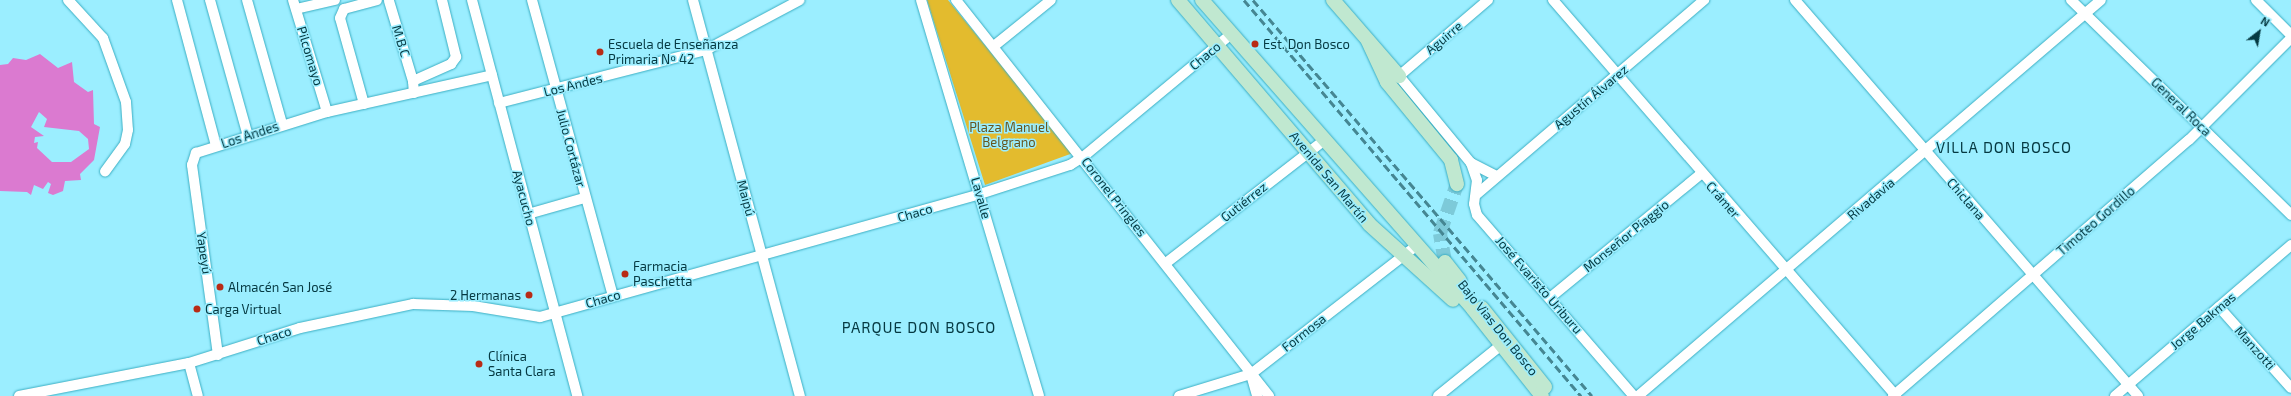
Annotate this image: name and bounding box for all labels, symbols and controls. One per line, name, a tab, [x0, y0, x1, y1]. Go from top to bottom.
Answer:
north arrow	[2239, 12, 2279, 52]
text: N	[2259, 14, 2272, 29]
street label: Aguirre	[1422, 18, 1466, 58]
street label: M.B.C	[389, 23, 413, 59]
street label: Pilcomayo	[294, 25, 326, 87]
place label: Est. Don Bosco	[1263, 36, 1350, 52]
place label: Escuela de Enseñanza Primaria Nº 42	[608, 37, 738, 68]
street label: Chaco	[1186, 39, 1224, 73]
marker: Est. Don Bosco	[1250, 39, 1260, 49]
marker: Escuela de Enseñanza Primaria Nº 42	[595, 47, 605, 57]
street label: Agustín Álvarez	[1551, 61, 1631, 133]
street label: Los Andes	[542, 70, 604, 100]
street label: General Roca	[2148, 74, 2214, 140]
street label: Julio Cortázar	[553, 107, 589, 189]
street label: Los Andes	[219, 118, 281, 152]
park label: Plaza Manuel Belgrano	[969, 120, 1049, 151]
street label: Avenida San Martín	[1286, 128, 1372, 226]
district label: VILLA DON BOSCO	[1936, 139, 2072, 157]
street label: Coronel Pringles	[1078, 154, 1150, 240]
street label: Ayacucho	[509, 169, 539, 227]
street label: Lavalle	[968, 175, 994, 221]
street label: Rivadavia	[1844, 175, 1898, 223]
street label: Chiclana	[1944, 175, 1988, 223]
street label: Maipú	[734, 178, 758, 218]
street label: Gutiérrez	[1218, 179, 1270, 225]
street label: Crámer	[1703, 179, 1743, 221]
street label: Timoteo Gordillo	[2054, 183, 2138, 259]
street label: Monseñor Piaggio	[1580, 197, 1672, 275]
street label: Chaco	[896, 201, 934, 225]
street label: Yapeyú	[193, 231, 215, 275]
street label: José Evaristo Uriburu	[1492, 233, 1586, 337]
place label: Farmacia Paschetta	[633, 259, 692, 290]
marker: Farmacia Paschetta	[620, 269, 630, 279]
street label: Bajo Vias Don Bosco	[1455, 277, 1541, 379]
place label: Almacén San José	[228, 279, 332, 295]
marker: Almacén San José	[215, 282, 225, 292]
place label: 2 Hermanas	[450, 287, 521, 303]
street label: Chaco	[584, 287, 622, 311]
street label: Jorge Bakmas	[2167, 289, 2239, 353]
marker: 2 Hermanas	[524, 290, 534, 300]
place label: Carga Virtual	[205, 301, 282, 317]
marker: Carga Virtual	[192, 304, 202, 314]
street label: Formosa	[1279, 311, 1329, 355]
district label: PARQUE DON BOSCO	[842, 319, 996, 337]
street label: Chaco	[255, 323, 293, 349]
street label: Manzotti	[2231, 323, 2279, 373]
place label: Clínica Santa Clara	[488, 349, 556, 380]
marker: Clínica Santa Clara	[473, 358, 485, 370]

